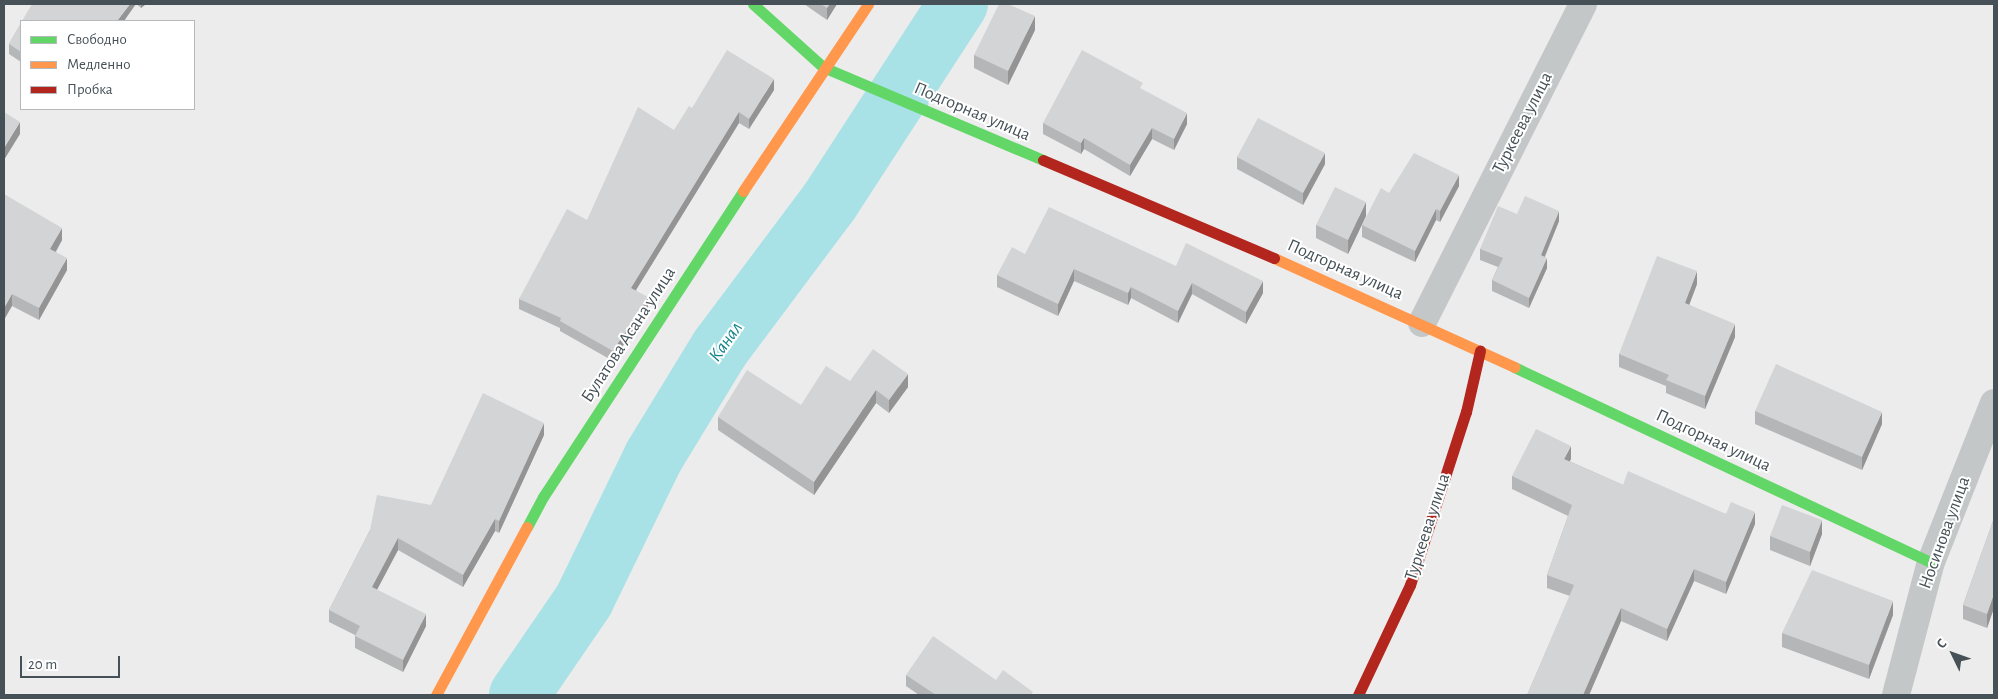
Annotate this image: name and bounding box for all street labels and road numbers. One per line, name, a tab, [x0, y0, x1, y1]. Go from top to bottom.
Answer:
street label: Туркеева улица	[1488, 69, 1558, 177]
street label: Подгорная улица	[911, 78, 1033, 146]
street label: Подгорная улица	[1284, 235, 1406, 305]
street label: Булатова Асана улица	[577, 263, 681, 407]
street label: Подгорная улица	[1652, 405, 1774, 477]
street label: Туркеева улица	[1401, 471, 1455, 583]
street label: Носинова улица	[1915, 474, 1975, 592]

